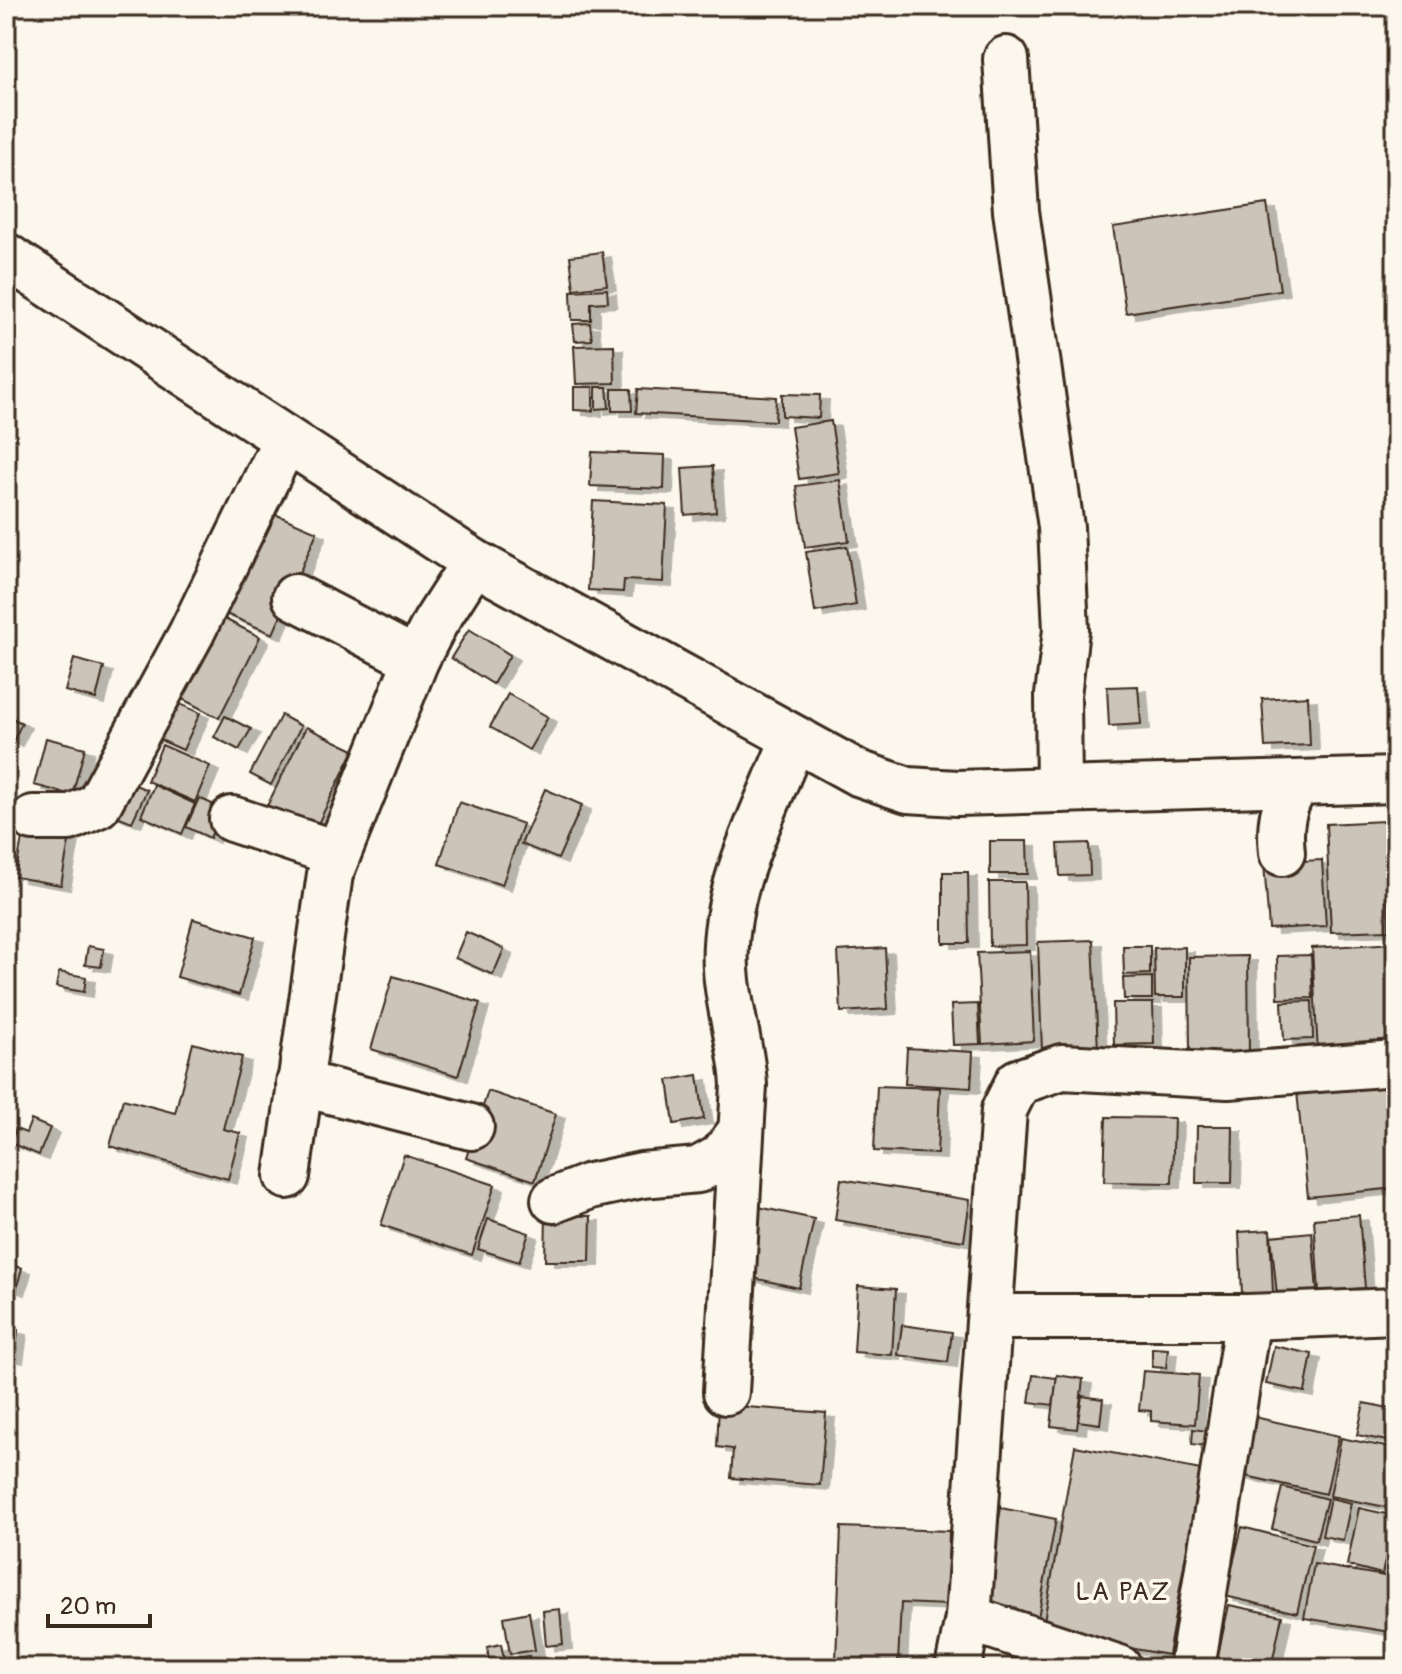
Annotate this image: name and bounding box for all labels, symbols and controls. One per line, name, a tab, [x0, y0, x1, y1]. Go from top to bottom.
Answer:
district label: LA PAZ	[1075, 1576, 1171, 1608]
scale bar	[48, 1578, 150, 1628]
text: 20 m	[60, 1592, 116, 1621]

